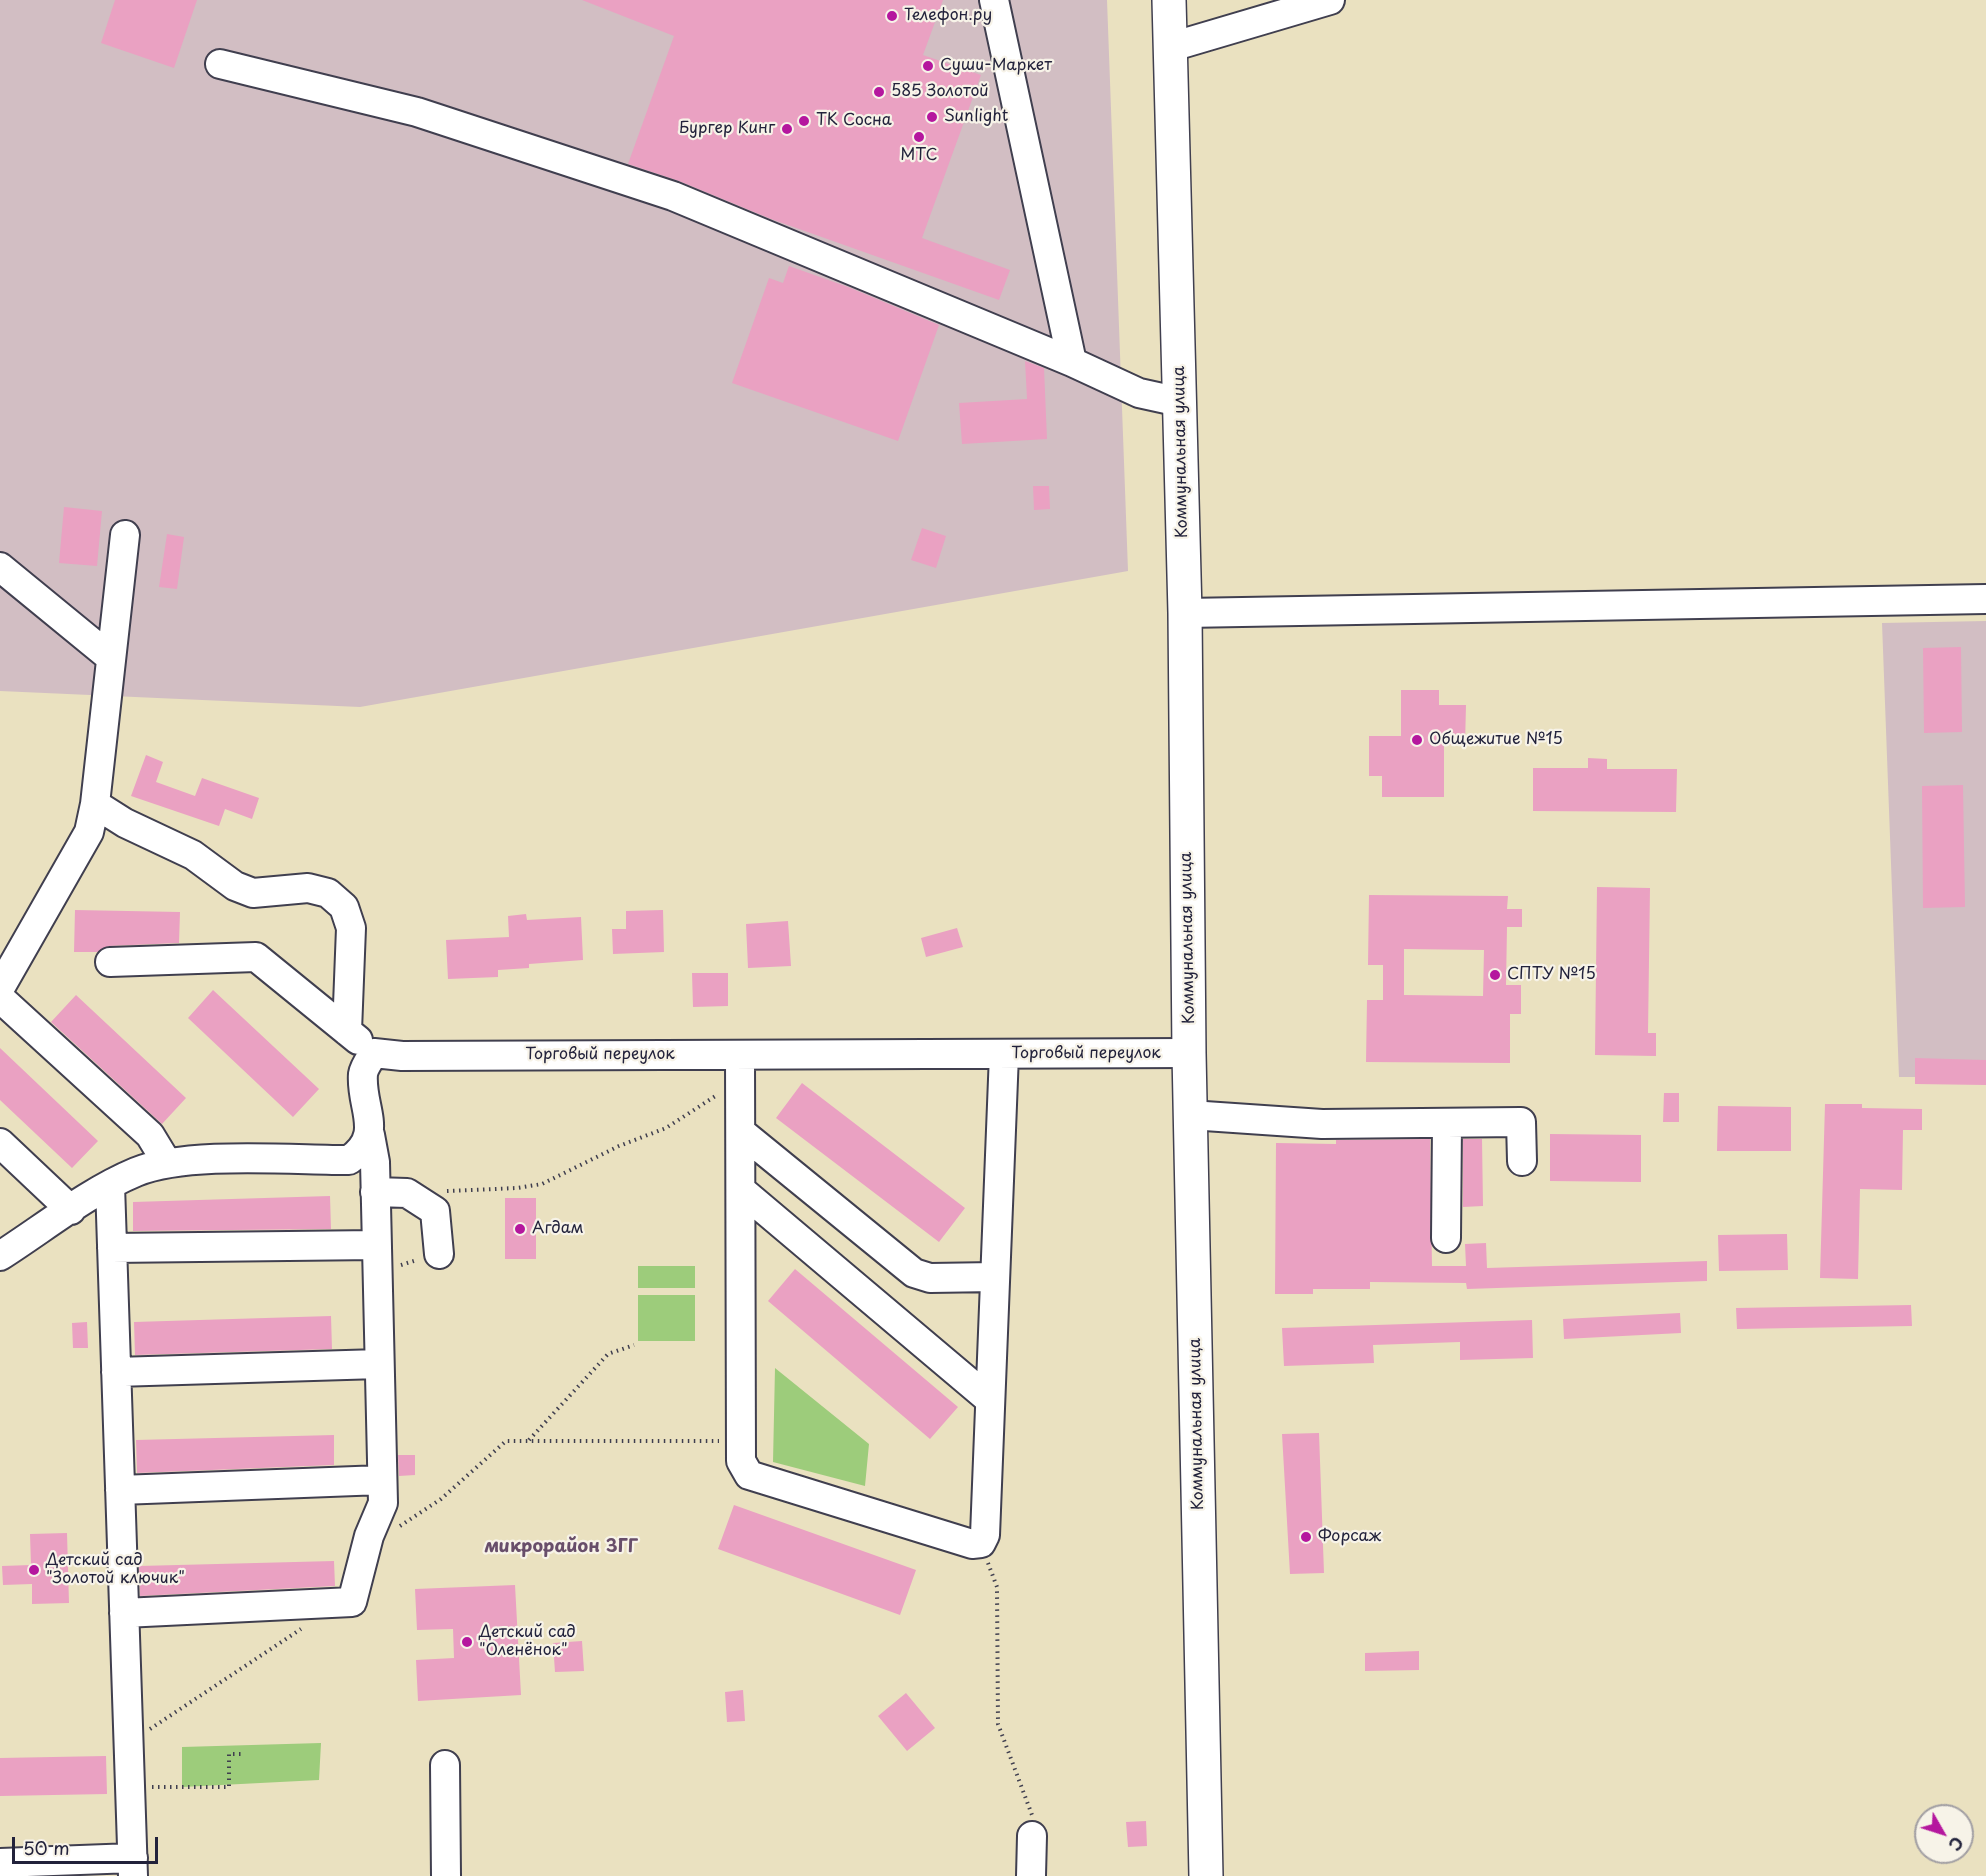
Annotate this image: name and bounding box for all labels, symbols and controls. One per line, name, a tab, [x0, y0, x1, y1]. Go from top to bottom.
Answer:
place label: Телефон.ру	[904, 6, 992, 26]
marker: Телефон.ру	[885, 9, 899, 23]
place label: Суши-Маркет	[940, 56, 1052, 76]
marker: Суши-Маркет	[921, 59, 935, 73]
place label: 585 Золотой	[891, 82, 989, 102]
marker: 585 Золотой	[872, 85, 886, 99]
place label: Sunlight	[944, 107, 1008, 127]
marker: Sunlight	[925, 110, 939, 124]
place label: ТК Сосна	[816, 111, 892, 131]
marker: ТК Сосна	[797, 114, 811, 128]
place label: Бургер Кинг	[679, 119, 775, 139]
marker: Бургер Кинг	[780, 122, 794, 136]
marker: МТС	[912, 130, 926, 144]
place label: МТС	[900, 146, 938, 166]
street label: Коммунальная улица	[1170, 366, 1192, 538]
place label: Общежитие №15	[1429, 730, 1563, 750]
marker: Общежитие №15	[1410, 733, 1424, 747]
street label: Коммунальная улица	[1177, 852, 1199, 1024]
place label: СПТУ №15	[1507, 965, 1596, 985]
marker: СПТУ №15	[1488, 968, 1502, 982]
street label: Торговый переулок	[1011, 1044, 1161, 1064]
street label: Торговый переулок	[525, 1045, 675, 1065]
place label: Агдам	[532, 1219, 584, 1239]
marker: Агдам	[513, 1222, 527, 1236]
street label: Коммунальная улица	[1186, 1338, 1208, 1510]
place label: Форсаж	[1318, 1527, 1381, 1547]
marker: Форсаж	[1299, 1530, 1313, 1544]
district label: микрорайон 3ГГ	[484, 1536, 638, 1558]
place label: Детский сад "Золотой ключик"	[46, 1551, 185, 1589]
marker: Детский сад "Золотой ключик"	[27, 1563, 41, 1577]
place label: Детский сад "Оленёнок"	[479, 1623, 576, 1661]
marker: Детский сад "Оленёнок"	[460, 1635, 474, 1649]
north arrow	[1914, 1804, 1974, 1864]
scale bar	[15, 1825, 160, 1863]
text: С	[1943, 1832, 1970, 1856]
text: 50 m	[23, 1834, 70, 1861]

